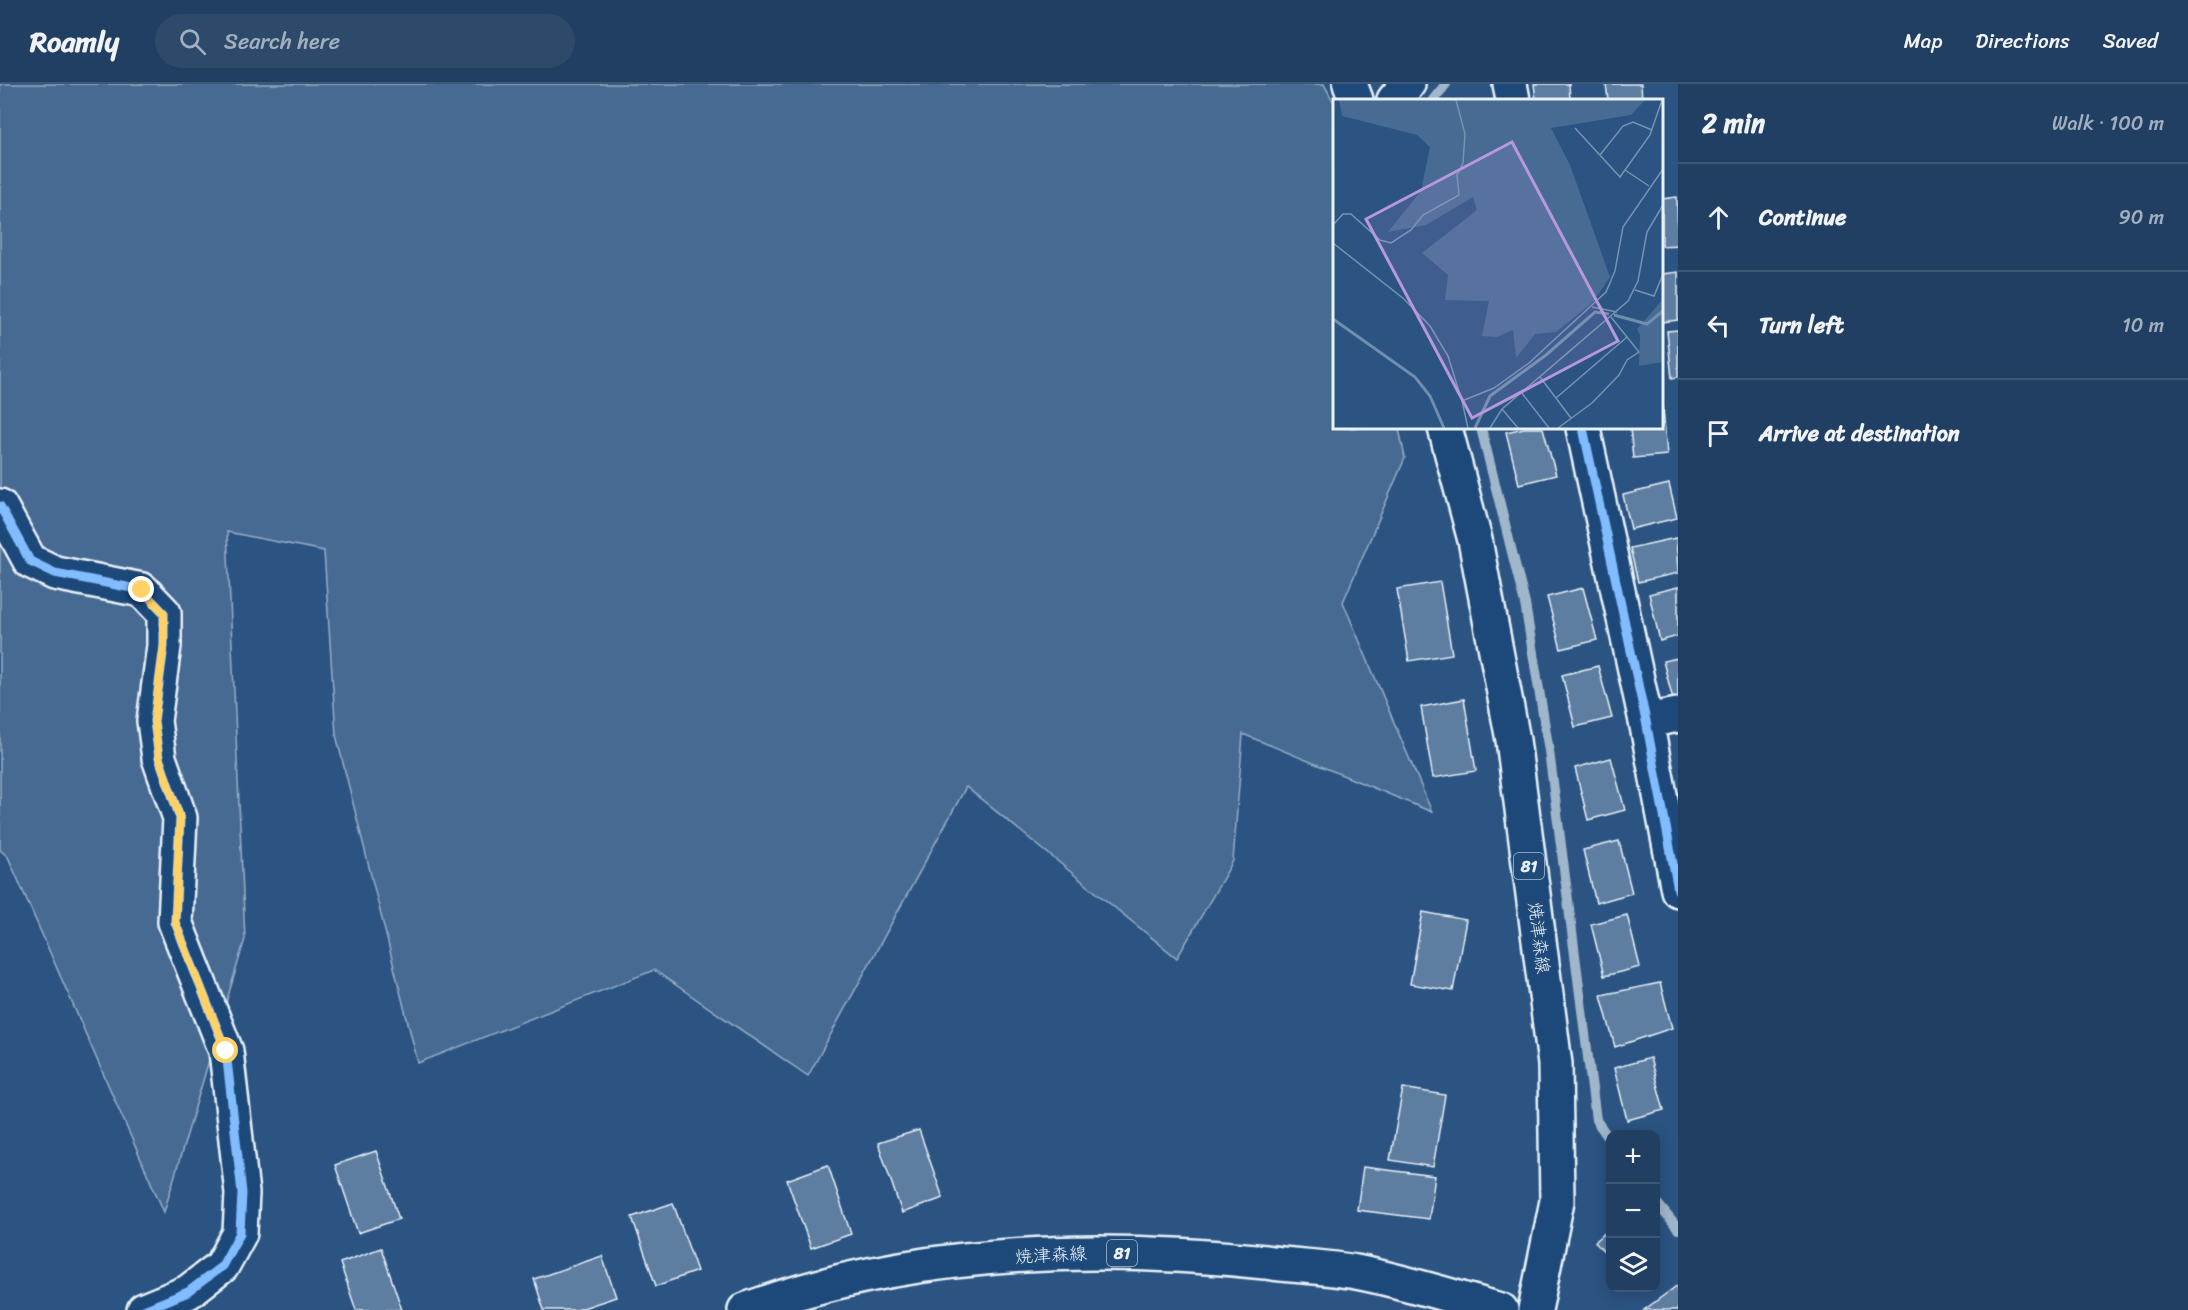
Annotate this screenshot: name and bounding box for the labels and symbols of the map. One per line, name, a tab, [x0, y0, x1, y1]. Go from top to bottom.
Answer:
inset map	[1333, 99, 1663, 429]
route end	[128, 576, 154, 602]
road number: 81	[1514, 853, 1544, 879]
street label: 焼津森線	[1519, 900, 1559, 976]
route start	[212, 1037, 238, 1063]
street label: 焼津森線	[1014, 1237, 1088, 1273]
road number: 81	[1107, 1240, 1137, 1266]

